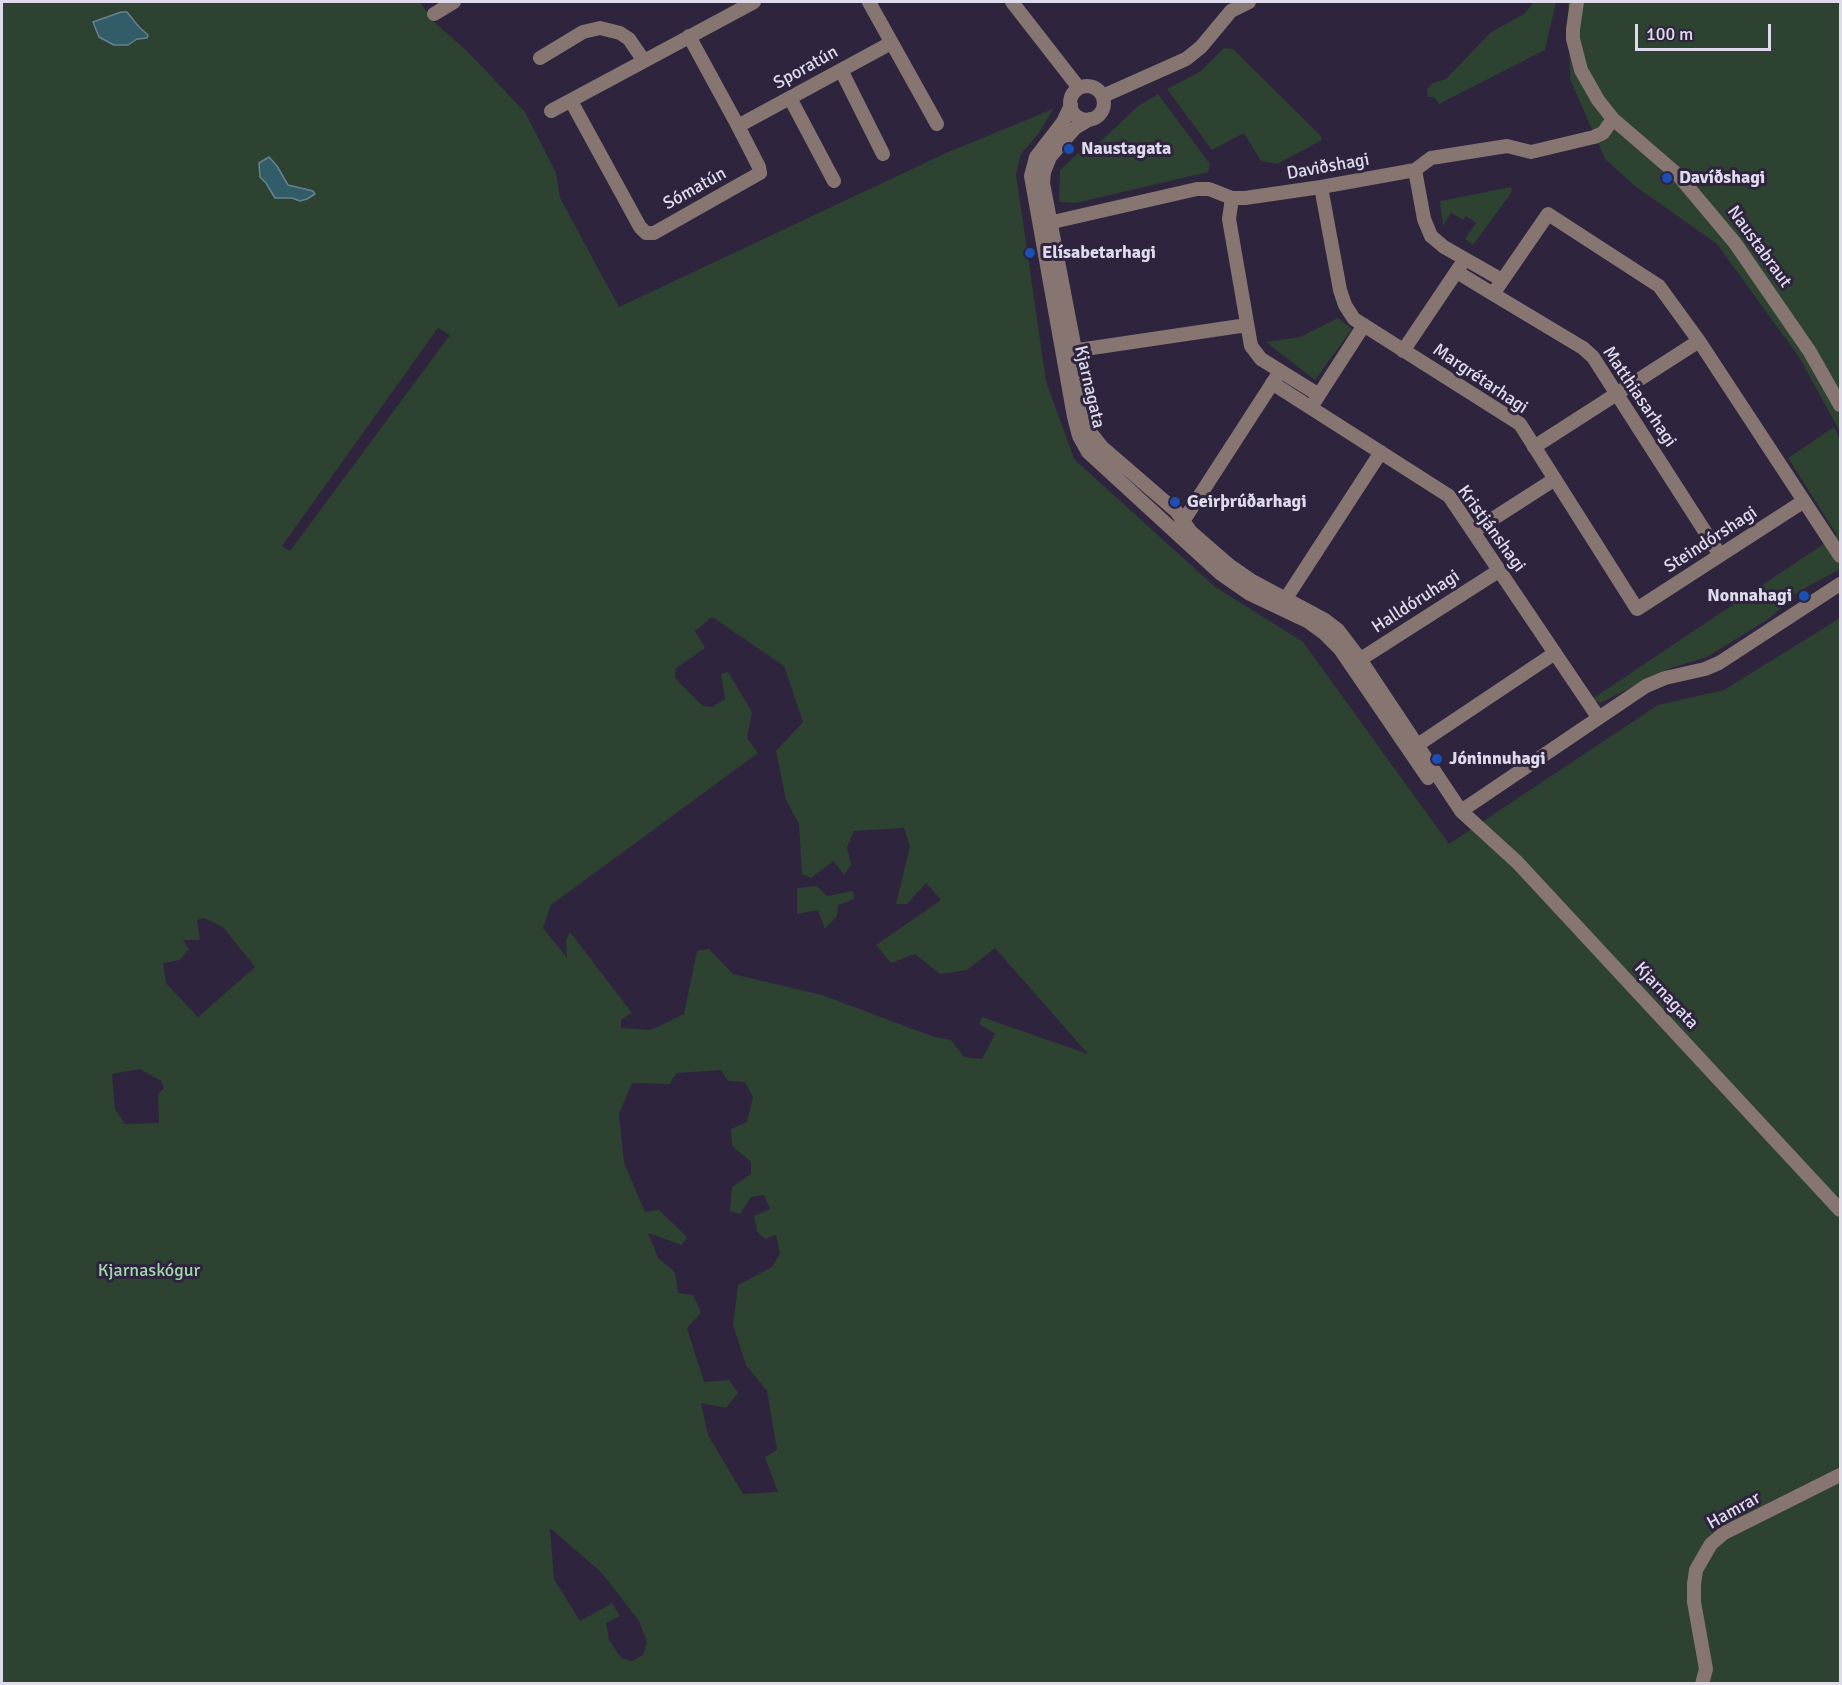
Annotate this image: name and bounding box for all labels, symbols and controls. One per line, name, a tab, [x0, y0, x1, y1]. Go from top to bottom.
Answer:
scale bar	[1638, 12, 1774, 50]
text: 100 m	[1646, 23, 1693, 45]
street label: Sporatún	[770, 42, 842, 94]
place label: Naustagata	[1081, 138, 1171, 160]
marker: Naustagata	[1062, 142, 1076, 156]
street label: Daviðshagi	[1285, 149, 1371, 185]
street label: Sómatún	[660, 163, 730, 215]
place label: Davíðshagi	[1679, 167, 1765, 189]
marker: Davíðshagi	[1660, 171, 1674, 185]
street label: Naustabraut	[1722, 202, 1796, 292]
place label: Elísabetarhagi	[1042, 242, 1156, 264]
marker: Elísabetarhagi	[1023, 246, 1037, 260]
street label: Margrétarhagi	[1428, 339, 1532, 419]
street label: Matthiasarhagi	[1597, 343, 1681, 451]
street label: Kjarnagata	[1069, 344, 1109, 430]
street label: Kristjánshagi	[1452, 481, 1530, 577]
place label: Geirþrúðarhagi	[1187, 491, 1307, 513]
marker: Geirþrúðarhagi	[1168, 495, 1182, 509]
street label: Steindórshagi	[1660, 502, 1762, 578]
street label: Halldóruhagi	[1368, 566, 1464, 638]
place label: Nonnahagi	[1707, 585, 1792, 607]
marker: Nonnahagi	[1797, 589, 1811, 603]
place label: Jóninnuhagi	[1449, 748, 1546, 770]
marker: Jóninnuhagi	[1430, 752, 1444, 766]
street label: Kjarnagata	[1629, 958, 1703, 1034]
park label: Kjarnaskógur	[98, 1260, 200, 1282]
street label: Hamrar	[1703, 1488, 1765, 1534]

